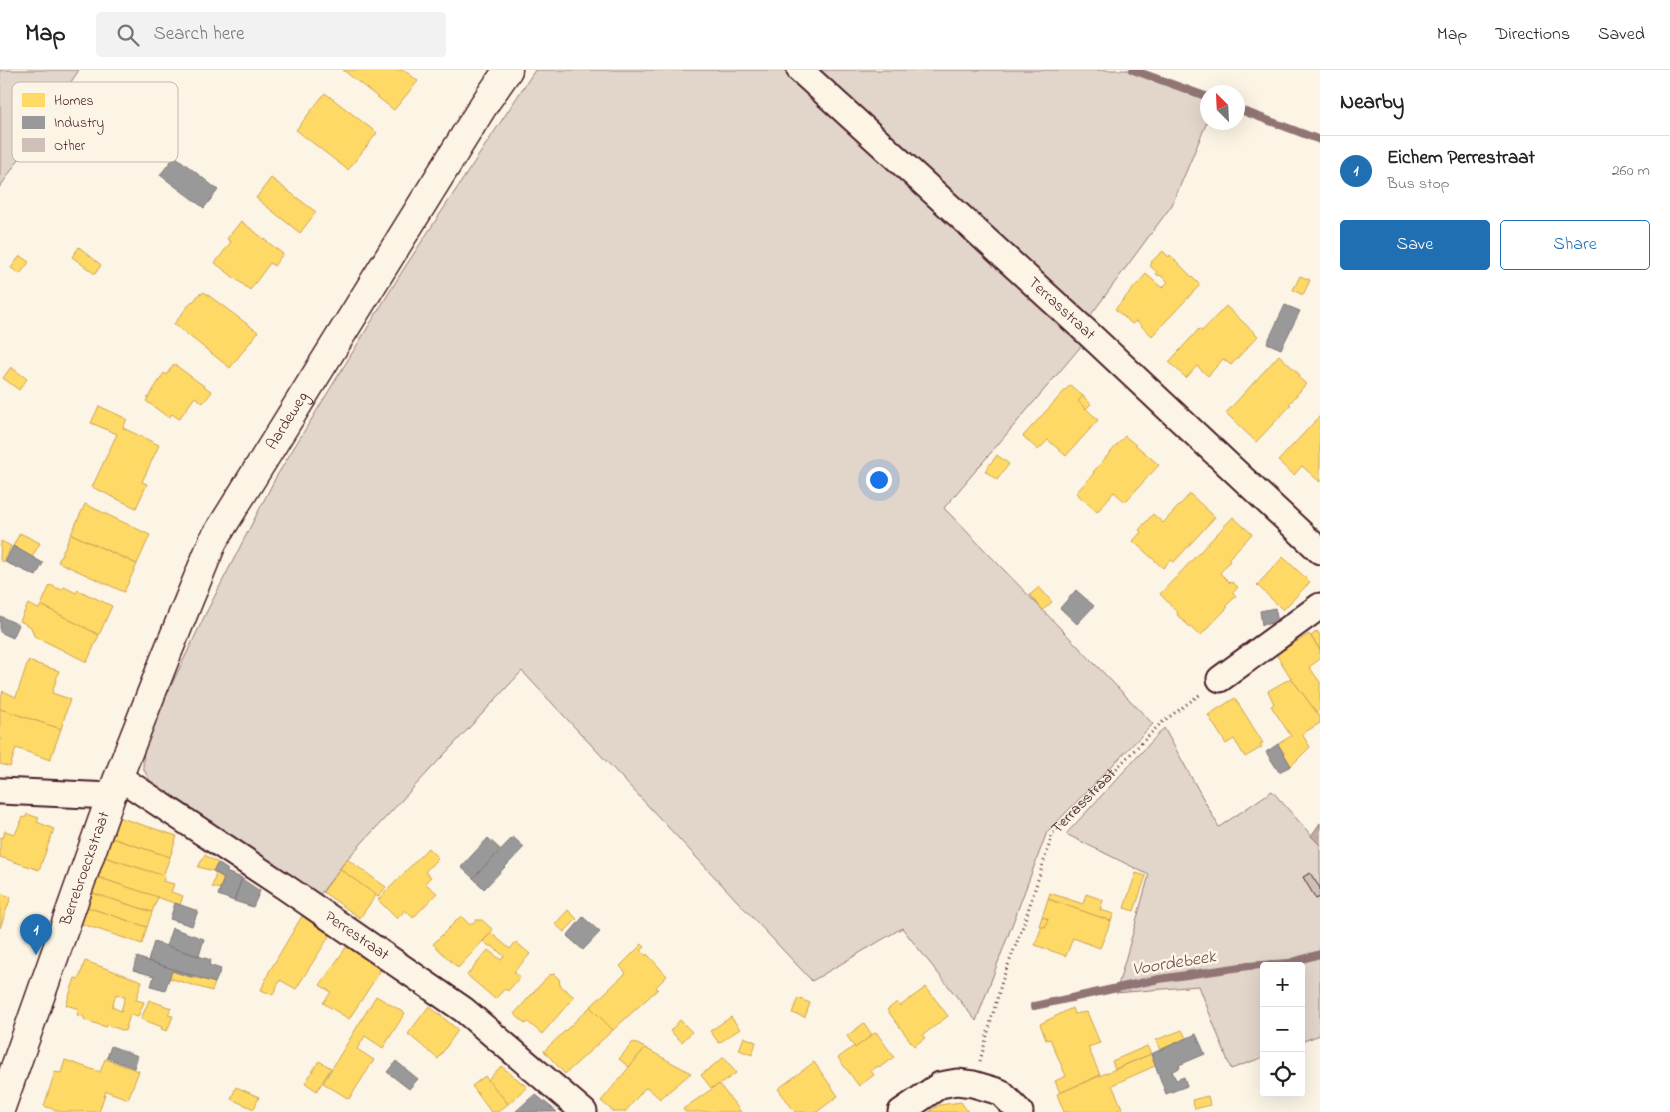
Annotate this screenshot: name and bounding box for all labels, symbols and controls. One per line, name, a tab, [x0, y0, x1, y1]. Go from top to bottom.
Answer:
search box	[96, 12, 446, 57]
text: Map	[25, 17, 66, 52]
icon: search	[114, 21, 142, 49]
text: Search here	[154, 21, 245, 48]
text: Map	[1437, 22, 1467, 48]
text: Directions	[1495, 22, 1570, 48]
text: Saved	[1598, 22, 1645, 48]
legend	[12, 82, 178, 162]
north arrow	[1200, 85, 1245, 130]
text: Nearby	[1340, 88, 1404, 118]
text: Homes	[54, 91, 94, 112]
text: Industry	[54, 113, 104, 135]
text: Other	[54, 136, 86, 157]
text: Eichem Perrestraat	[1387, 145, 1535, 172]
text: 1	[1353, 159, 1359, 183]
text: 260 m	[1612, 159, 1650, 183]
text: Bus stop	[1387, 172, 1450, 196]
button: Save	[1340, 220, 1490, 270]
button: Share	[1500, 220, 1650, 270]
street label: Terrasstraat	[1022, 272, 1101, 346]
street label: Aardeweg	[260, 387, 315, 455]
your location	[866, 467, 892, 493]
street label: Terrasstraat	[1046, 762, 1123, 840]
street label: Berrebroeckstraat	[54, 808, 117, 930]
street label: Perrestraat	[319, 905, 394, 967]
pin: 1	[20, 914, 52, 955]
water label: Voordebeek	[1130, 944, 1219, 983]
map controls	[1260, 962, 1305, 1097]
button: +	[1260, 962, 1305, 1007]
button: −	[1260, 1007, 1305, 1052]
button: locate	[1260, 1052, 1305, 1097]

